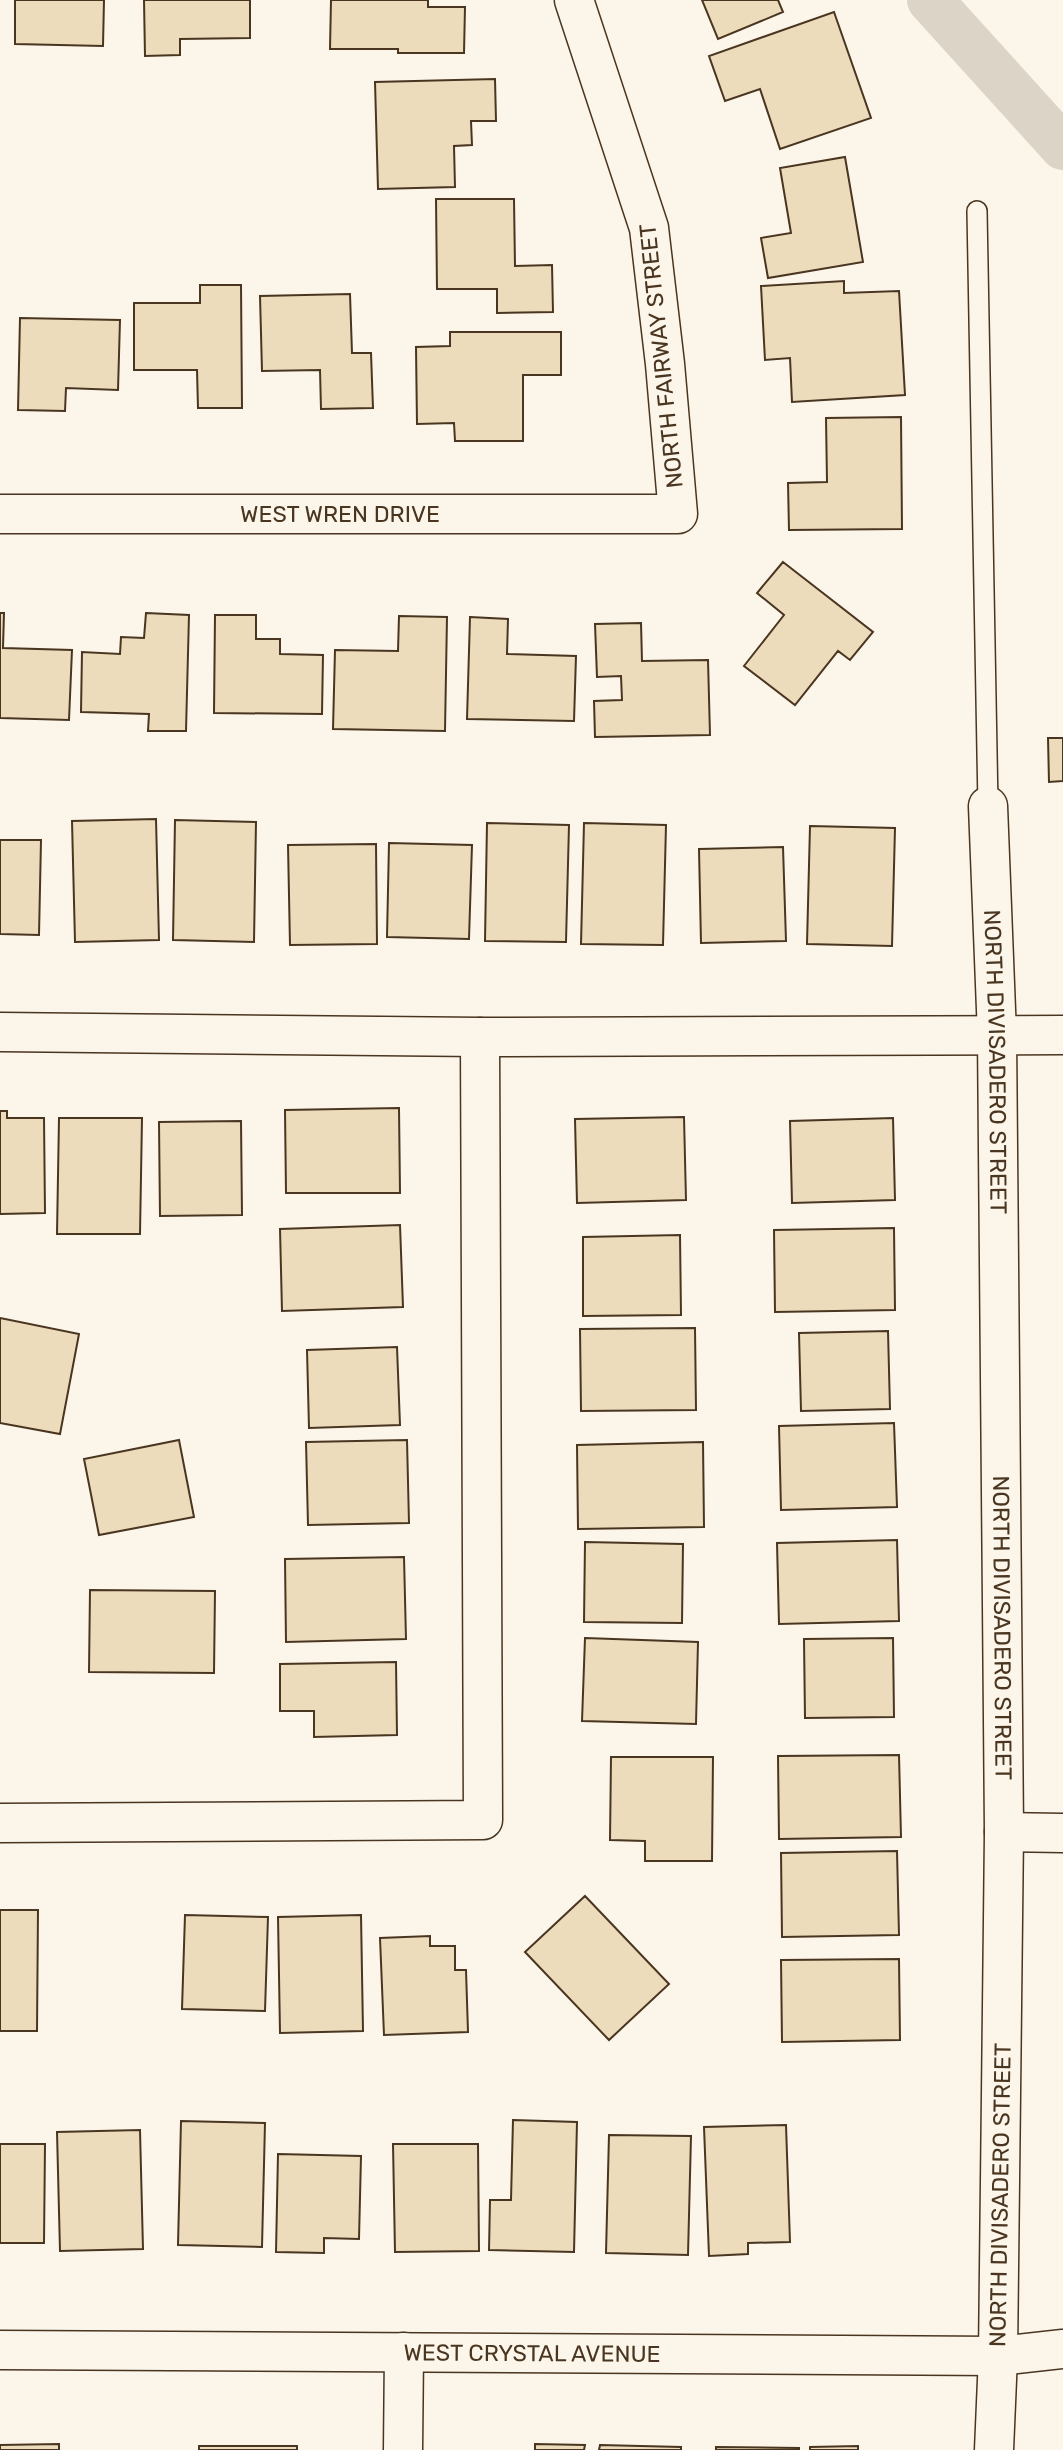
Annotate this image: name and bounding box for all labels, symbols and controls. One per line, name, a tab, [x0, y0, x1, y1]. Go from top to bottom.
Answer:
street label: NORTH FAIRWAY STREET	[633, 222, 689, 490]
street label: WEST WREN DRIVE	[240, 500, 440, 528]
street label: NORTH DIVISADERO STREET	[978, 909, 1013, 1214]
street label: NORTH DIVISADERO STREET	[987, 1475, 1018, 1780]
street label: NORTH DIVISADERO STREET	[983, 2043, 1017, 2347]
street label: WEST CRYSTAL AVENUE	[403, 2338, 661, 2368]

